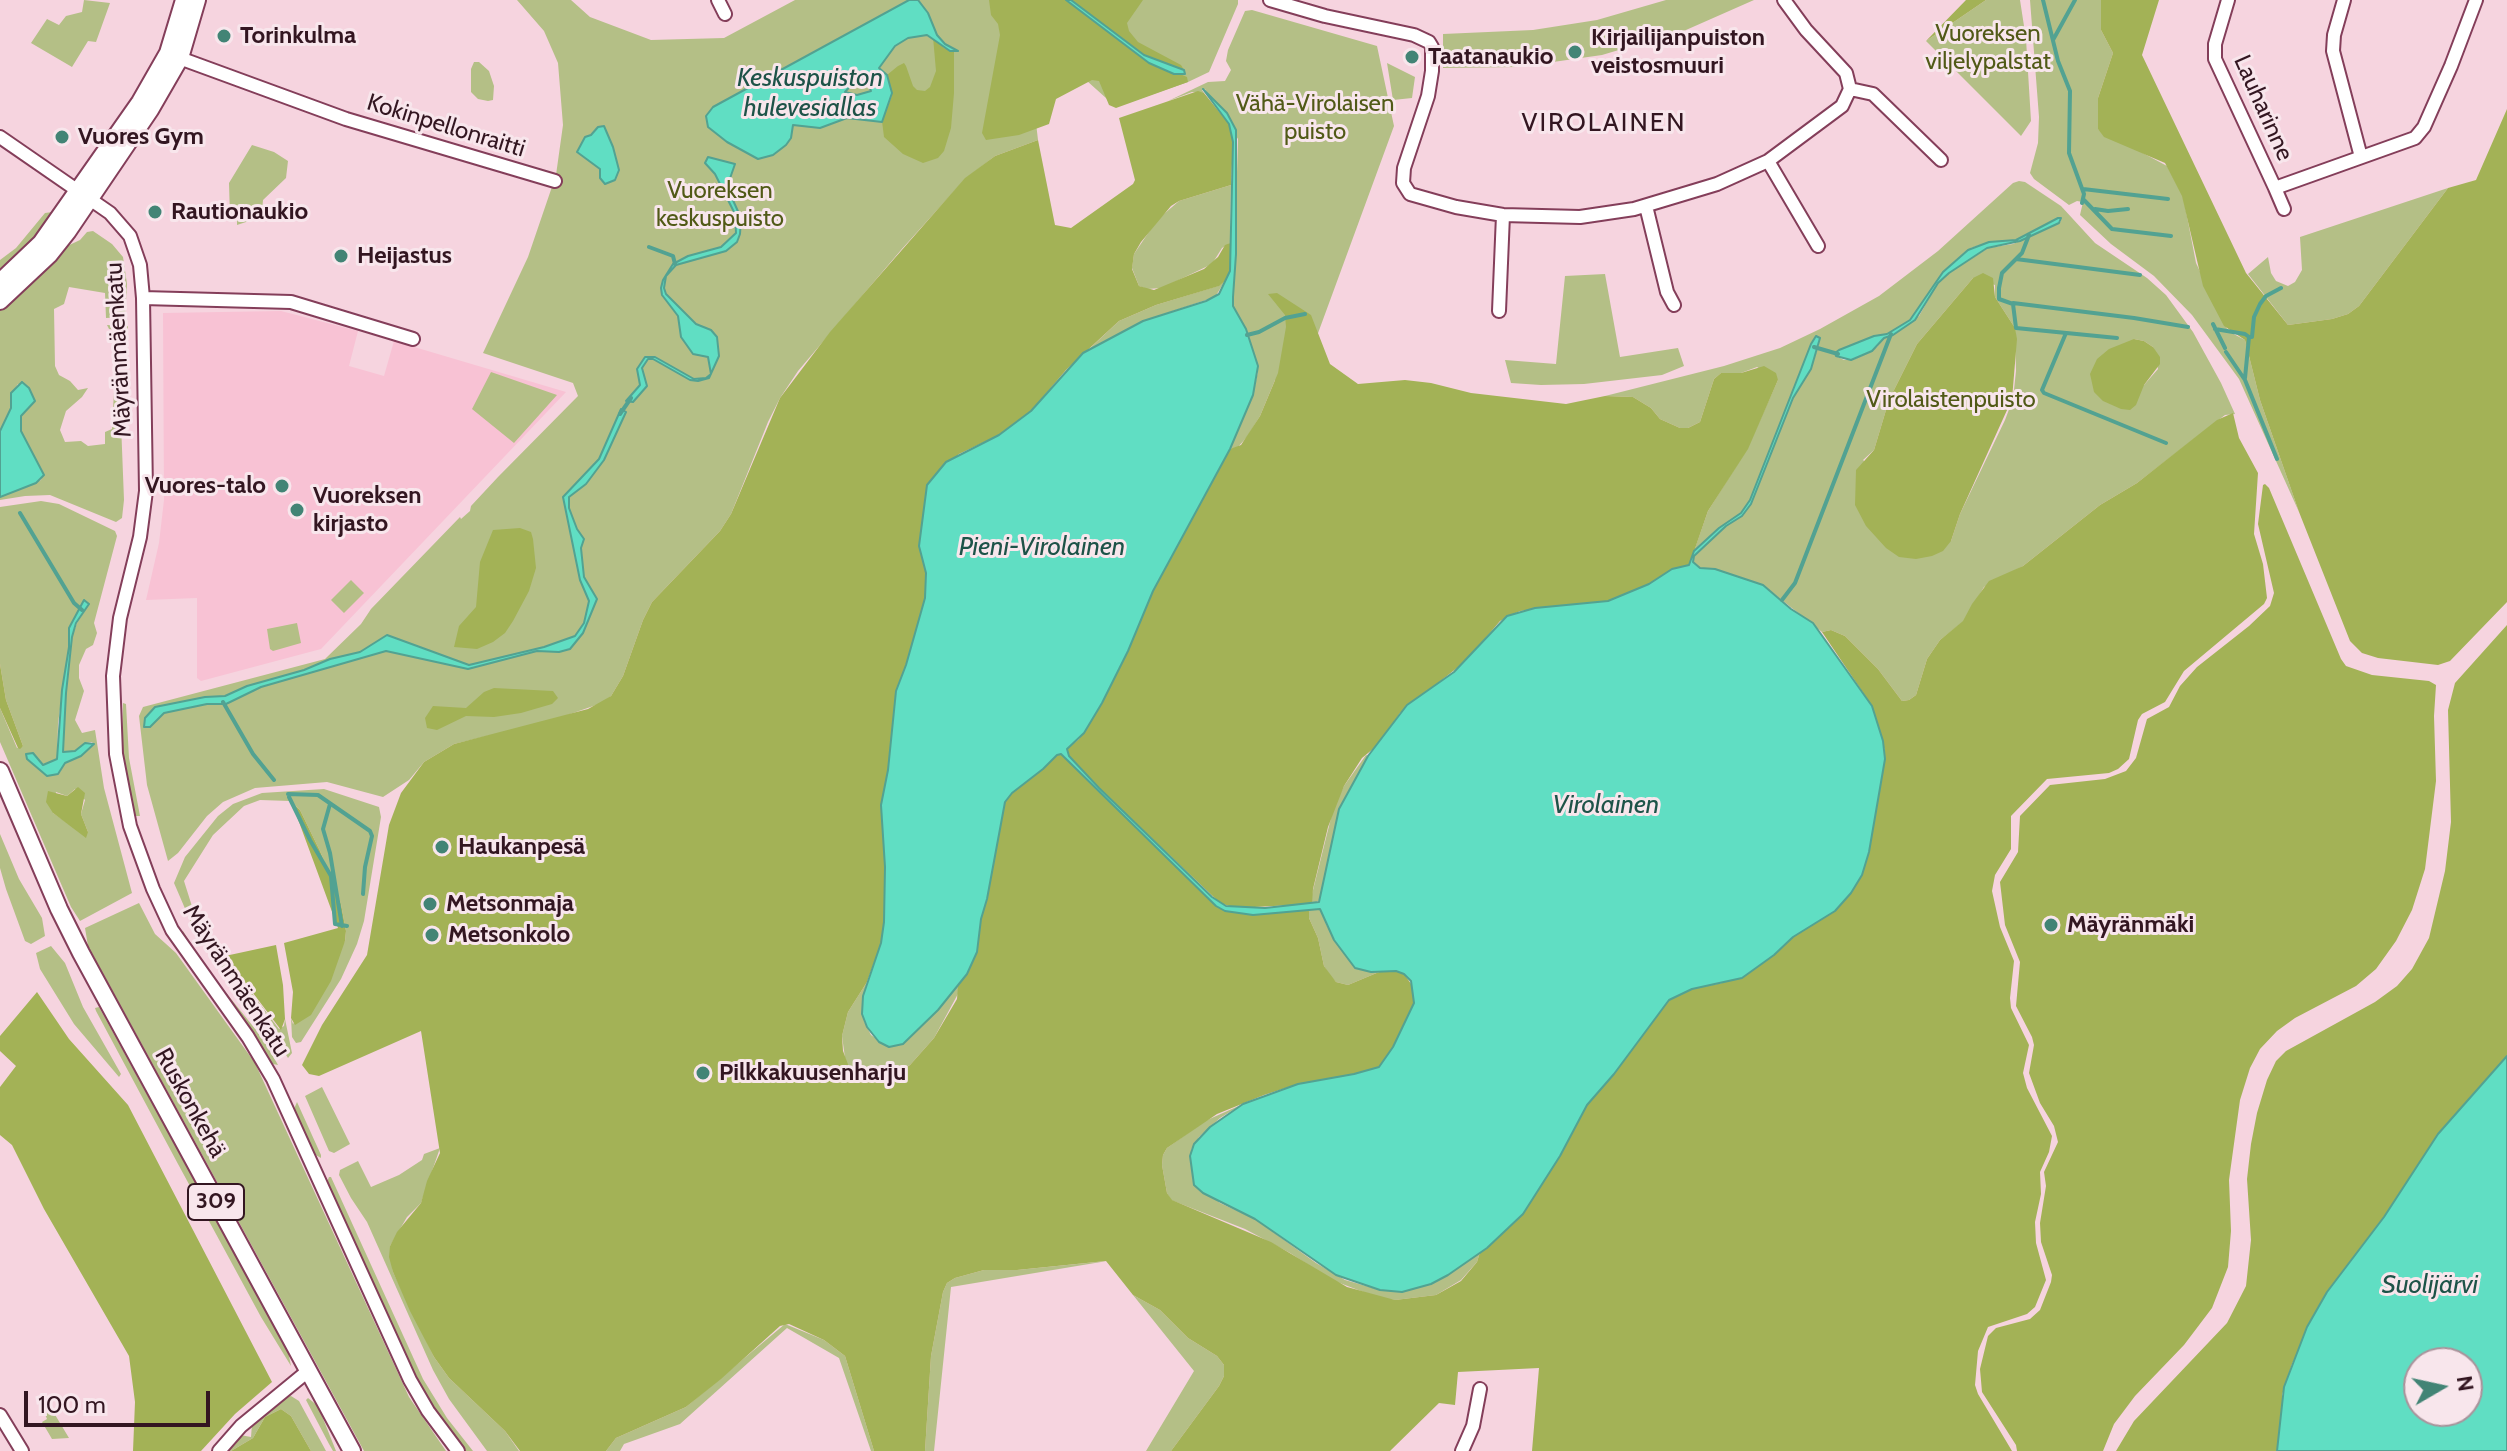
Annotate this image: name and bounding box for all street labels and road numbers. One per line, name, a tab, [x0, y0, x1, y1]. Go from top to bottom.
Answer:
street label: Lauharinne	[2227, 51, 2299, 165]
street label: Kokinpellonraitti	[363, 88, 529, 164]
street label: Mäyränmäenkatu	[100, 262, 138, 438]
street label: Mäyränmäenkatu	[176, 899, 296, 1063]
street label: Ruskonkehä	[148, 1043, 232, 1163]
road number: 309	[188, 1184, 244, 1220]

